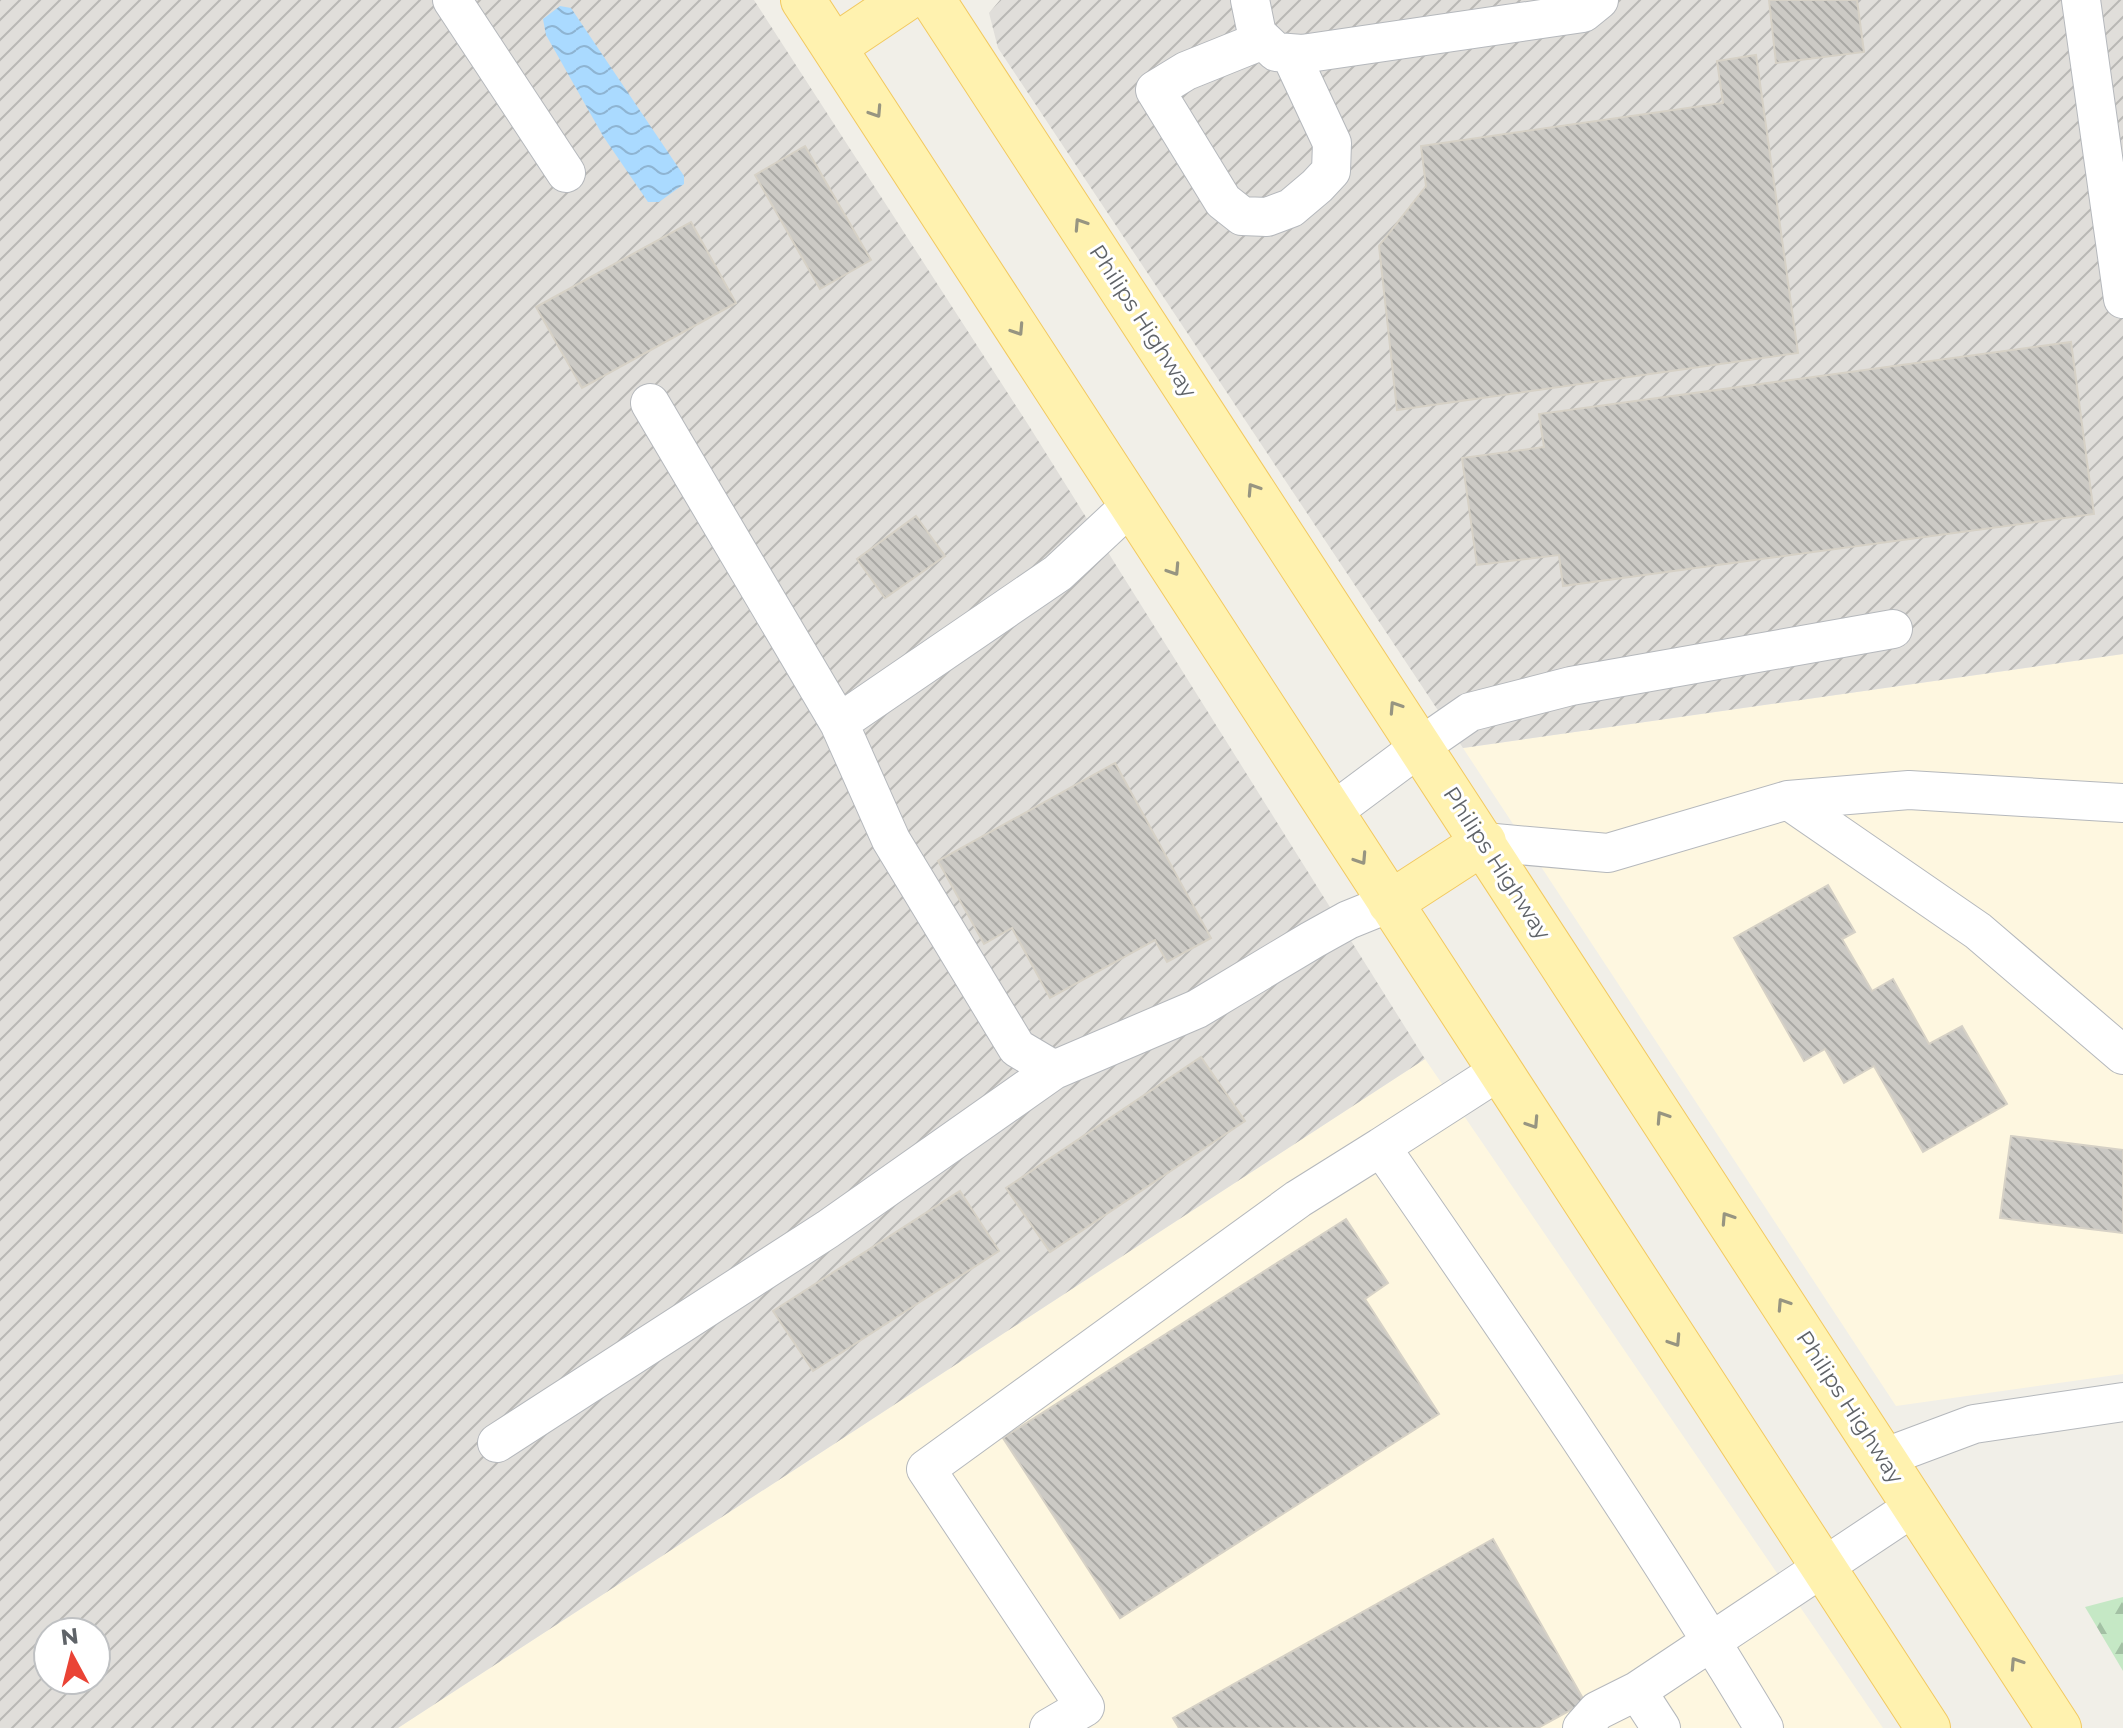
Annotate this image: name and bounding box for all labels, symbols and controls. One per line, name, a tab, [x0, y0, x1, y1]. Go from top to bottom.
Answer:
one-way arrow	[867, 103, 882, 118]
one-way arrow	[1075, 219, 1090, 233]
street label: Philips Highway	[1084, 240, 1202, 403]
one-way arrow	[1009, 321, 1024, 336]
one-way arrow	[1248, 483, 1263, 498]
one-way arrow	[1164, 561, 1179, 576]
one-way arrow	[1390, 701, 1405, 715]
street label: Philips Highway	[1438, 782, 1556, 945]
one-way arrow	[1351, 850, 1366, 864]
one-way arrow	[1656, 1111, 1671, 1125]
one-way arrow	[1524, 1115, 1539, 1129]
one-way arrow	[1722, 1213, 1737, 1227]
one-way arrow	[1777, 1298, 1792, 1313]
street label: Philips Highway	[1791, 1326, 1909, 1489]
one-way arrow	[1666, 1332, 1681, 1347]
north arrow	[32, 1616, 112, 1696]
text: N	[59, 1622, 80, 1651]
one-way arrow	[2011, 1657, 2026, 1671]

